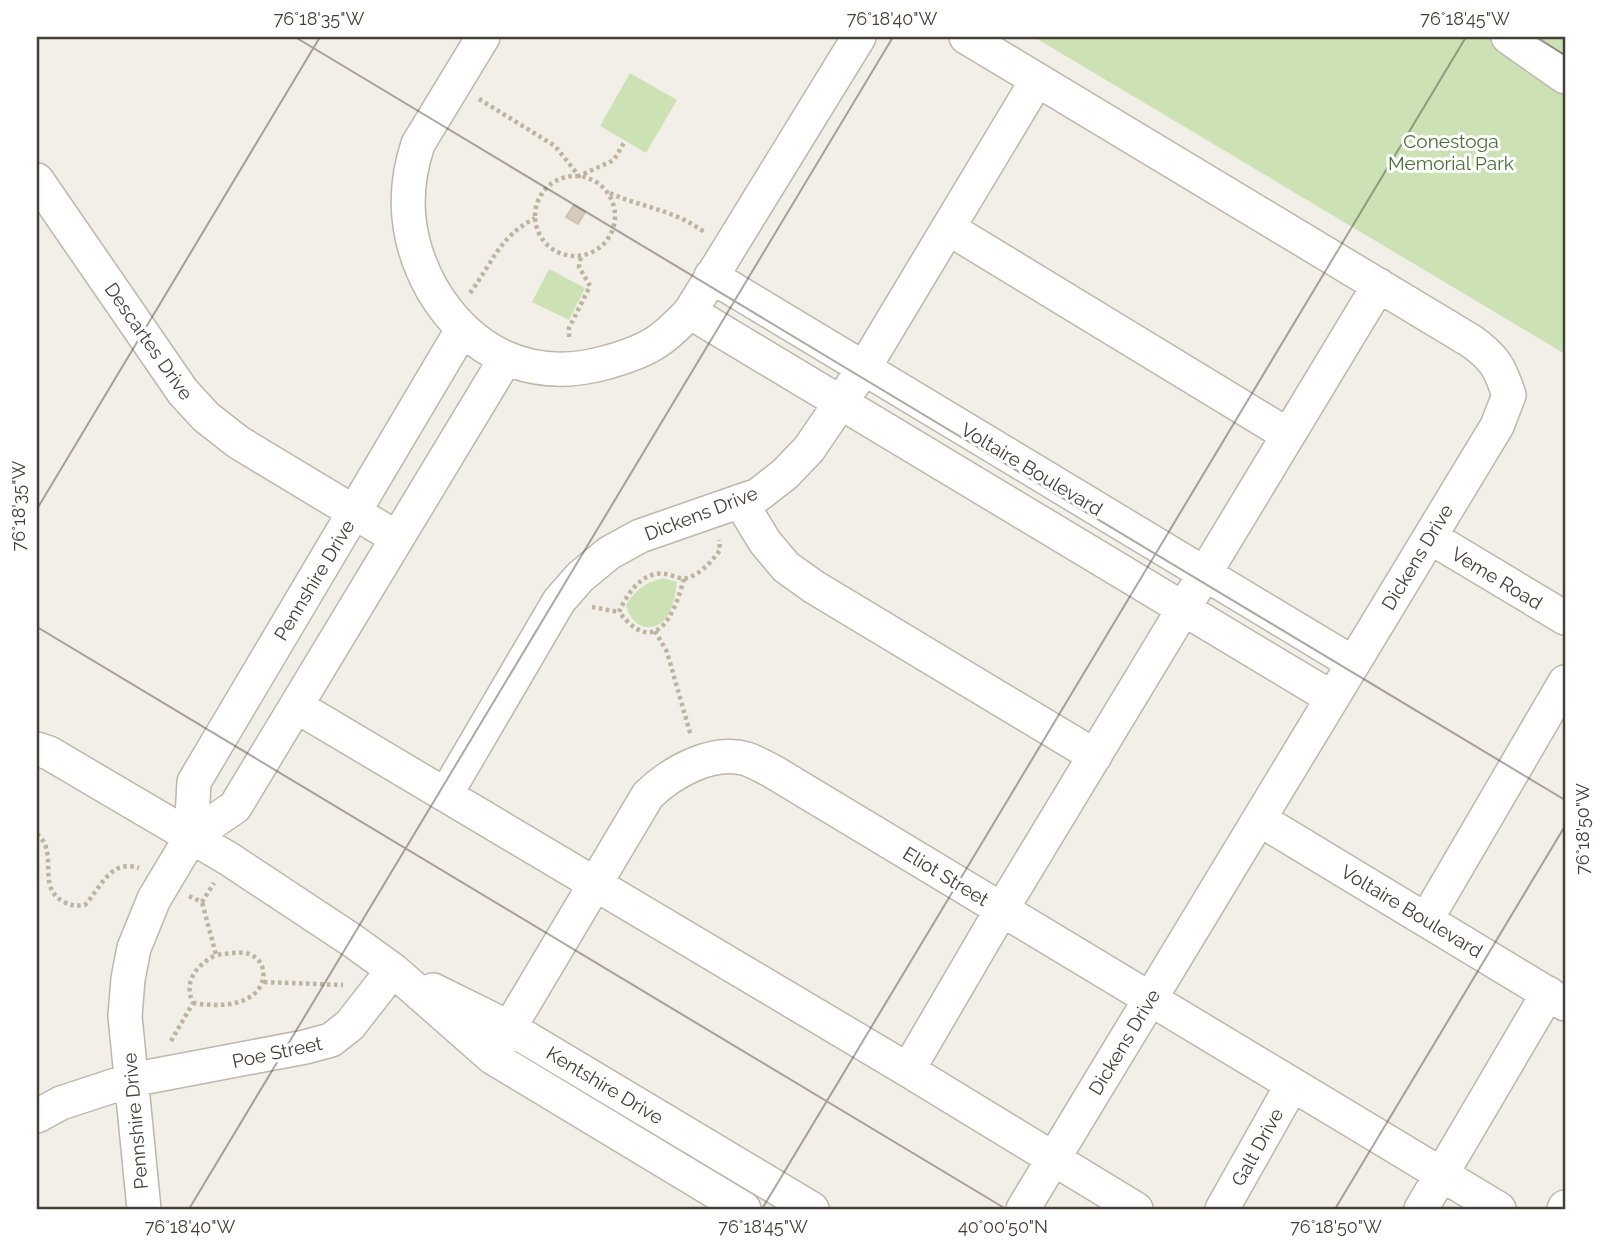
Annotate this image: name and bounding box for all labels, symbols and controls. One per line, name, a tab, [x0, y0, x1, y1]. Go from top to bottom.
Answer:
text: 76°18'35"W	[274, 8, 364, 29]
text: 76°18'40"W	[847, 8, 937, 29]
text: 76°18'45"W	[1420, 8, 1510, 29]
park label: Conestoga Memorial Park	[1388, 130, 1514, 174]
street label: Descartes Drive	[100, 278, 198, 404]
street label: Voltaire Boulevard	[957, 418, 1107, 520]
text: 76°18'35"W	[8, 461, 29, 551]
street label: Dickens Drive	[641, 481, 761, 545]
street label: Dickens Drive	[1377, 500, 1457, 614]
street label: Pennshire Drive	[269, 516, 359, 644]
street label: Veme Road	[1448, 542, 1546, 614]
text: 76°18'50"W	[1572, 783, 1593, 875]
street label: Eliot Street	[899, 842, 993, 910]
street label: Voltaire Boulevard	[1337, 860, 1487, 962]
street label: Dickens Drive	[1084, 985, 1164, 1099]
street label: Poe Street	[230, 1032, 325, 1072]
street label: Kentshire Drive	[543, 1042, 667, 1128]
street label: Pennshire Drive	[118, 1052, 152, 1190]
street label: Galt Drive	[1227, 1104, 1287, 1190]
text: 76°18'40"W	[145, 1216, 235, 1237]
text: 76°18'45"W	[718, 1216, 808, 1237]
text: 40°00'50"N	[958, 1216, 1048, 1237]
text: 76°18'50"W	[1290, 1216, 1382, 1237]

